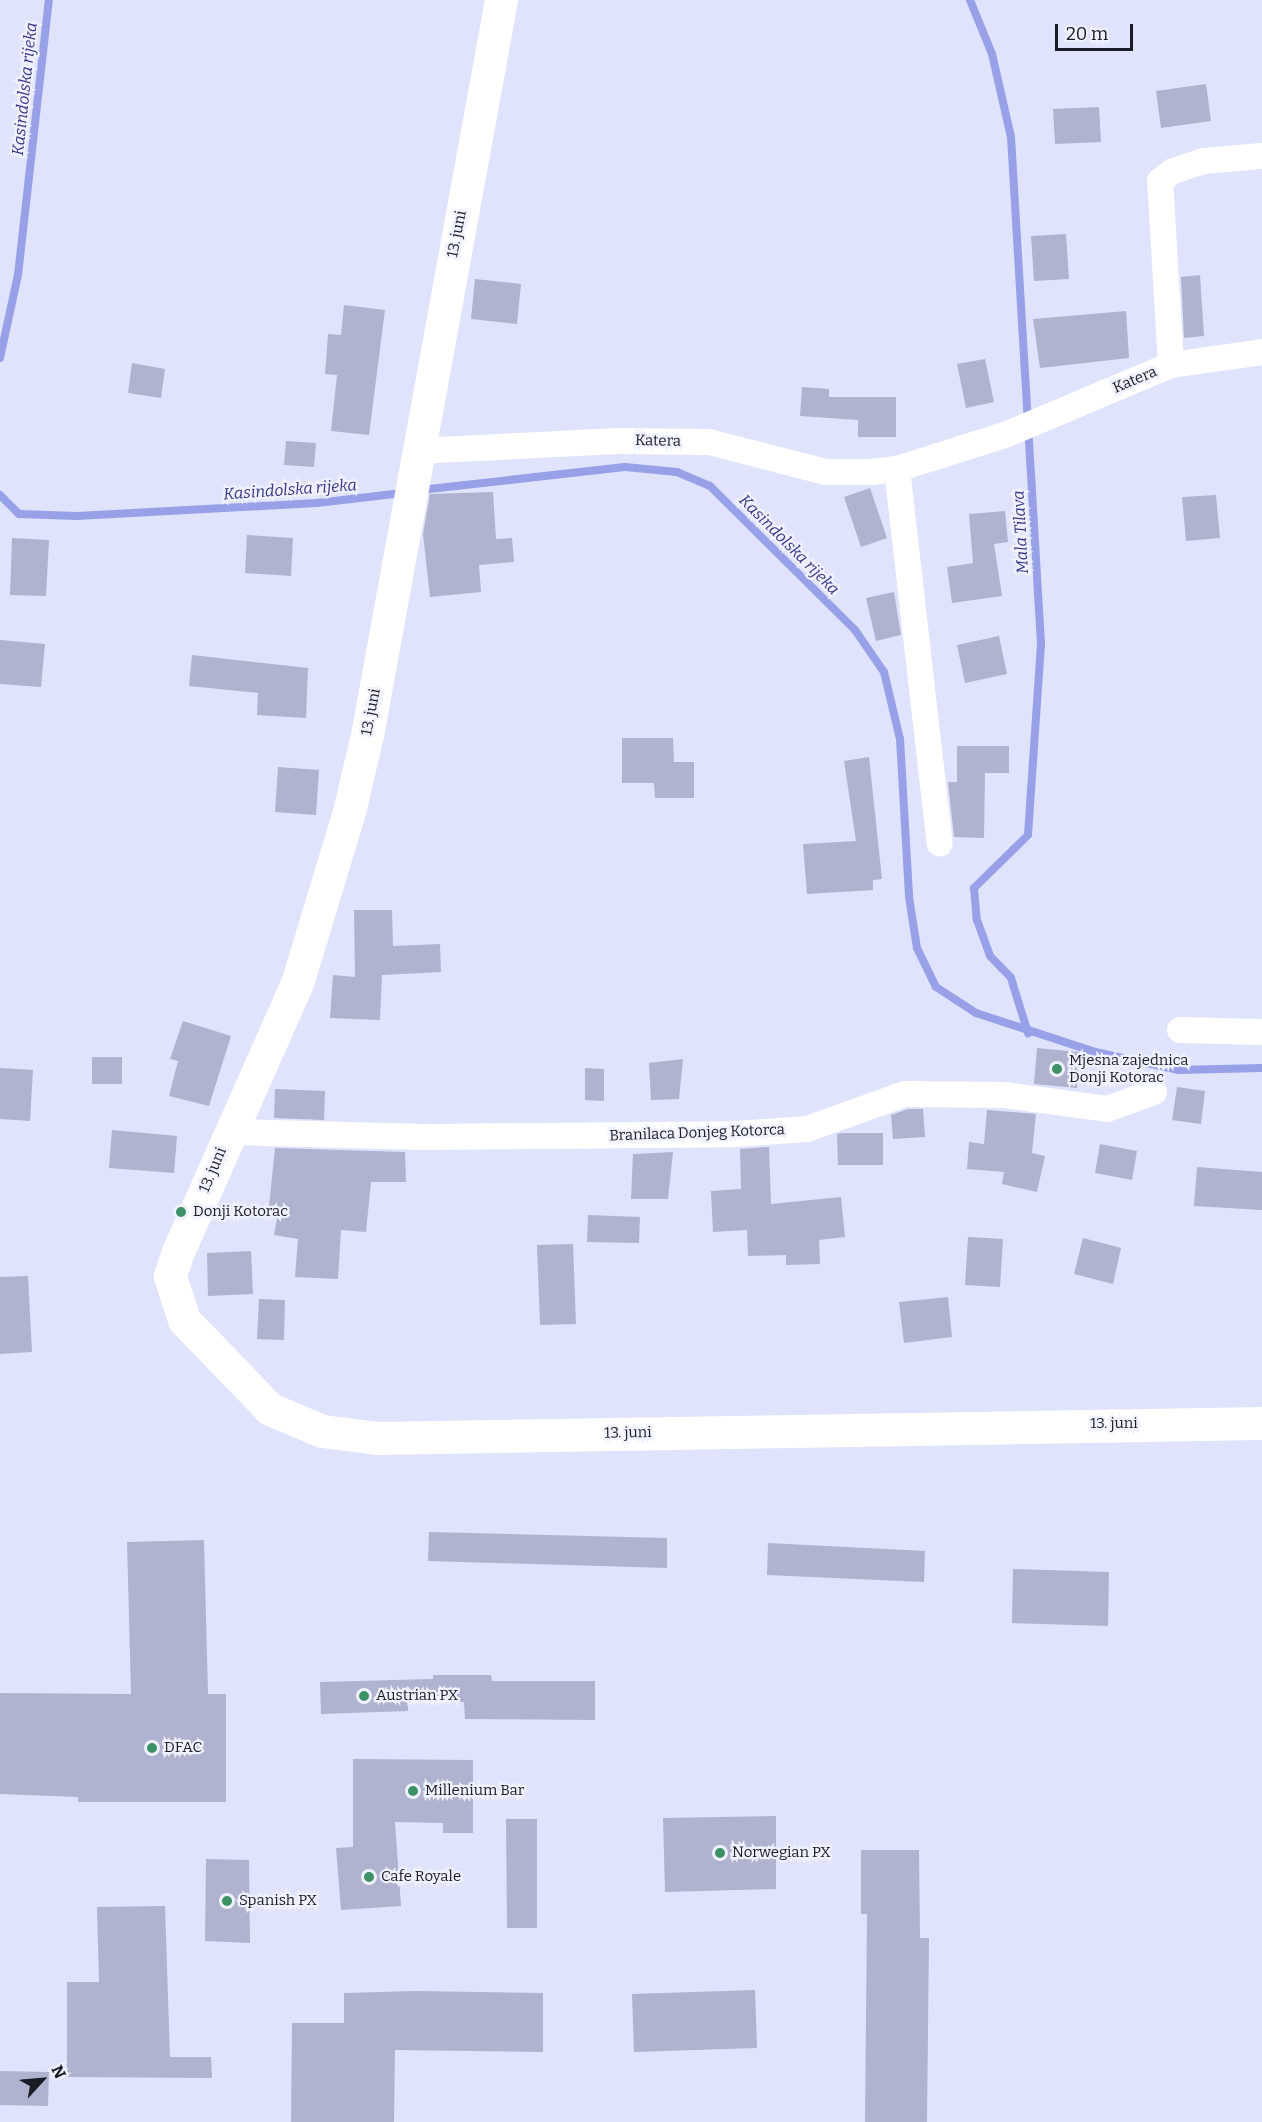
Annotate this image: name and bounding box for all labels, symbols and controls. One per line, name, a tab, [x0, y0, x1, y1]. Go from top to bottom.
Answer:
scale bar	[1058, 12, 1136, 50]
water label: Kasindolska rijeka	[8, 22, 42, 156]
text: 20 m	[1066, 23, 1108, 45]
street label: 13. juni	[444, 209, 470, 259]
street label: Katera	[1110, 363, 1160, 397]
street label: Katera	[635, 432, 681, 450]
water label: Kasindolska rijeka	[223, 476, 357, 504]
water label: Mala Tilava	[1009, 490, 1033, 574]
water label: Kasindolska rijeka	[735, 491, 843, 599]
street label: 13. juni	[358, 687, 384, 737]
place label: Mjesna zajednica Donji Kotorac	[1069, 1051, 1188, 1086]
marker: Mjesna zajednica Donji Kotorac	[1050, 1062, 1064, 1076]
street label: Branilaca Donjeg Kotorca	[609, 1121, 785, 1145]
street label: 13. juni	[195, 1145, 231, 1195]
place label: Donji Kotorac	[193, 1203, 288, 1221]
marker: Donji Kotorac	[174, 1205, 188, 1219]
street label: 13. juni	[1090, 1415, 1138, 1433]
street label: 13. juni	[604, 1424, 652, 1442]
place label: Austrian PX	[376, 1687, 458, 1705]
marker: Austrian PX	[357, 1689, 371, 1703]
place label: DFAC	[164, 1739, 202, 1757]
marker: DFAC	[145, 1741, 159, 1755]
place label: Millenium Bar	[425, 1782, 524, 1800]
marker: Millenium Bar	[406, 1784, 420, 1798]
place label: Norwegian PX	[732, 1844, 831, 1862]
marker: Norwegian PX	[713, 1846, 727, 1860]
place label: Cafe Royale	[381, 1868, 461, 1886]
marker: Cafe Royale	[362, 1870, 376, 1884]
place label: Spanish PX	[239, 1892, 317, 1910]
marker: Spanish PX	[220, 1894, 234, 1908]
north arrow	[12, 2050, 72, 2110]
text: N	[47, 2062, 70, 2082]

